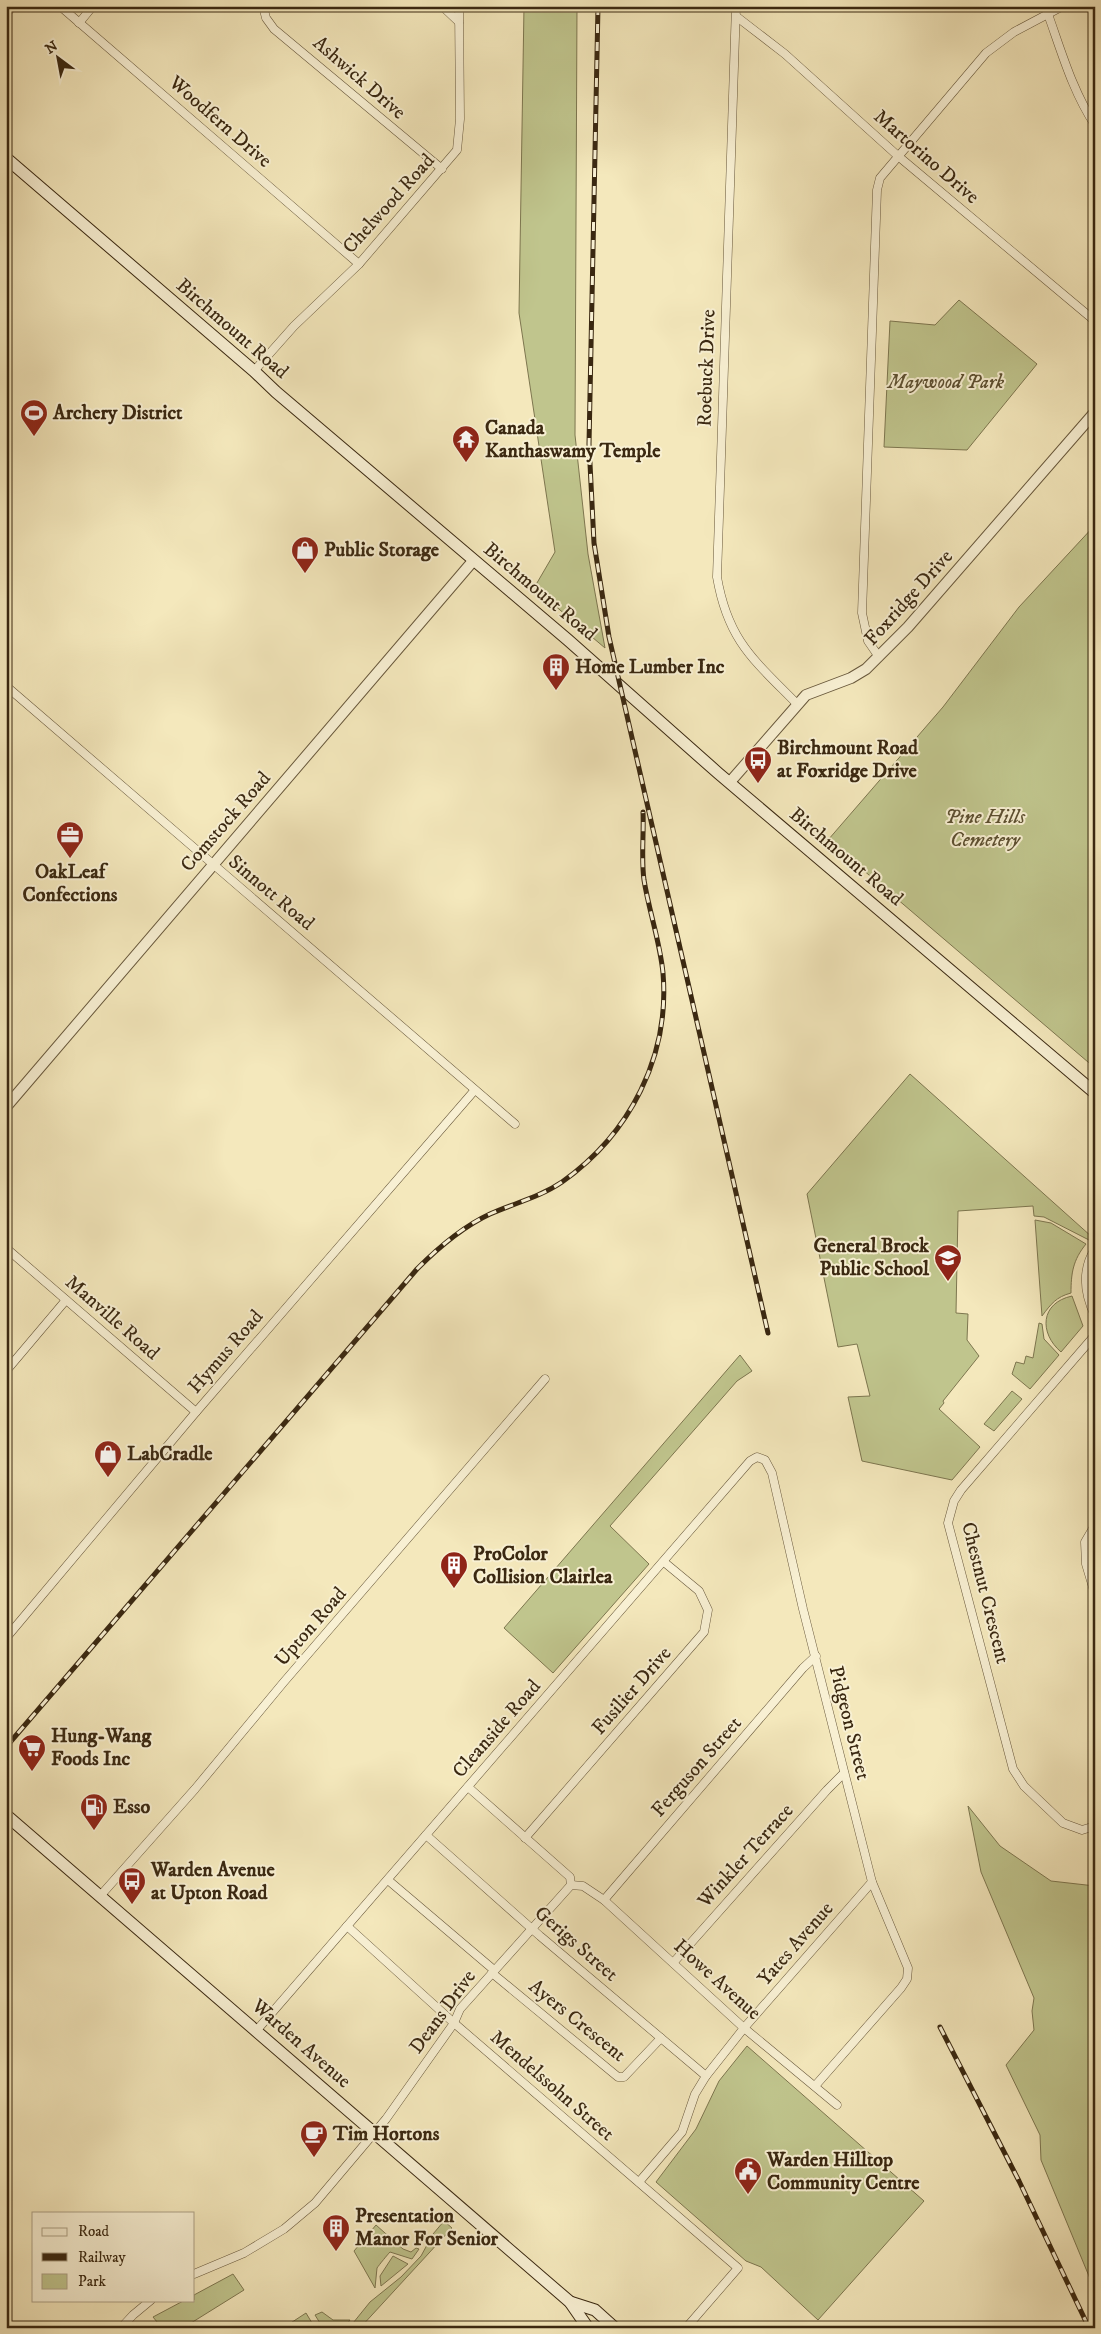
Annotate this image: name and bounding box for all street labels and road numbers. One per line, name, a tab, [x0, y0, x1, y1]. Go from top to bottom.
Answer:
street label: Ashwick Drive	[307, 31, 411, 125]
street label: Woodfern Drive	[163, 70, 277, 173]
street label: Martorino Drive	[868, 104, 984, 210]
street label: Chelwood Road	[338, 149, 440, 259]
street label: Birchmount Road	[171, 273, 293, 385]
street label: Roebuck Drive	[692, 309, 722, 427]
street label: Birchmount Road	[478, 537, 602, 647]
street label: Foxridge Drive	[859, 545, 959, 651]
street label: Comstock Road	[176, 767, 276, 877]
street label: Birchmount Road	[784, 802, 908, 912]
street label: Sinnott Road	[223, 850, 319, 936]
street label: Manville Road	[60, 1270, 164, 1366]
street label: Hymus Road	[183, 1305, 269, 1399]
street label: Chestnut Crescent	[955, 1520, 1015, 1666]
street label: Upton Road	[270, 1582, 352, 1672]
street label: Fusilier Drive	[587, 1642, 677, 1740]
street label: Pidgeon Street	[823, 1663, 875, 1783]
street label: Cleanside Road	[447, 1675, 547, 1783]
street label: Ferguson Street	[646, 1712, 748, 1822]
street label: Winkler Terrace	[692, 1799, 799, 1914]
street label: Yates Avenue	[753, 1897, 839, 1991]
street label: Gerigs Street	[529, 1901, 623, 1987]
street label: Howe Avenue	[668, 1934, 766, 2026]
street label: Deans Drive	[404, 1965, 482, 2059]
street label: Ayers Crescent	[523, 1974, 631, 2068]
street label: Warden Avenue	[245, 1993, 356, 2094]
street label: Mendelssohn Street	[485, 2025, 619, 2147]

